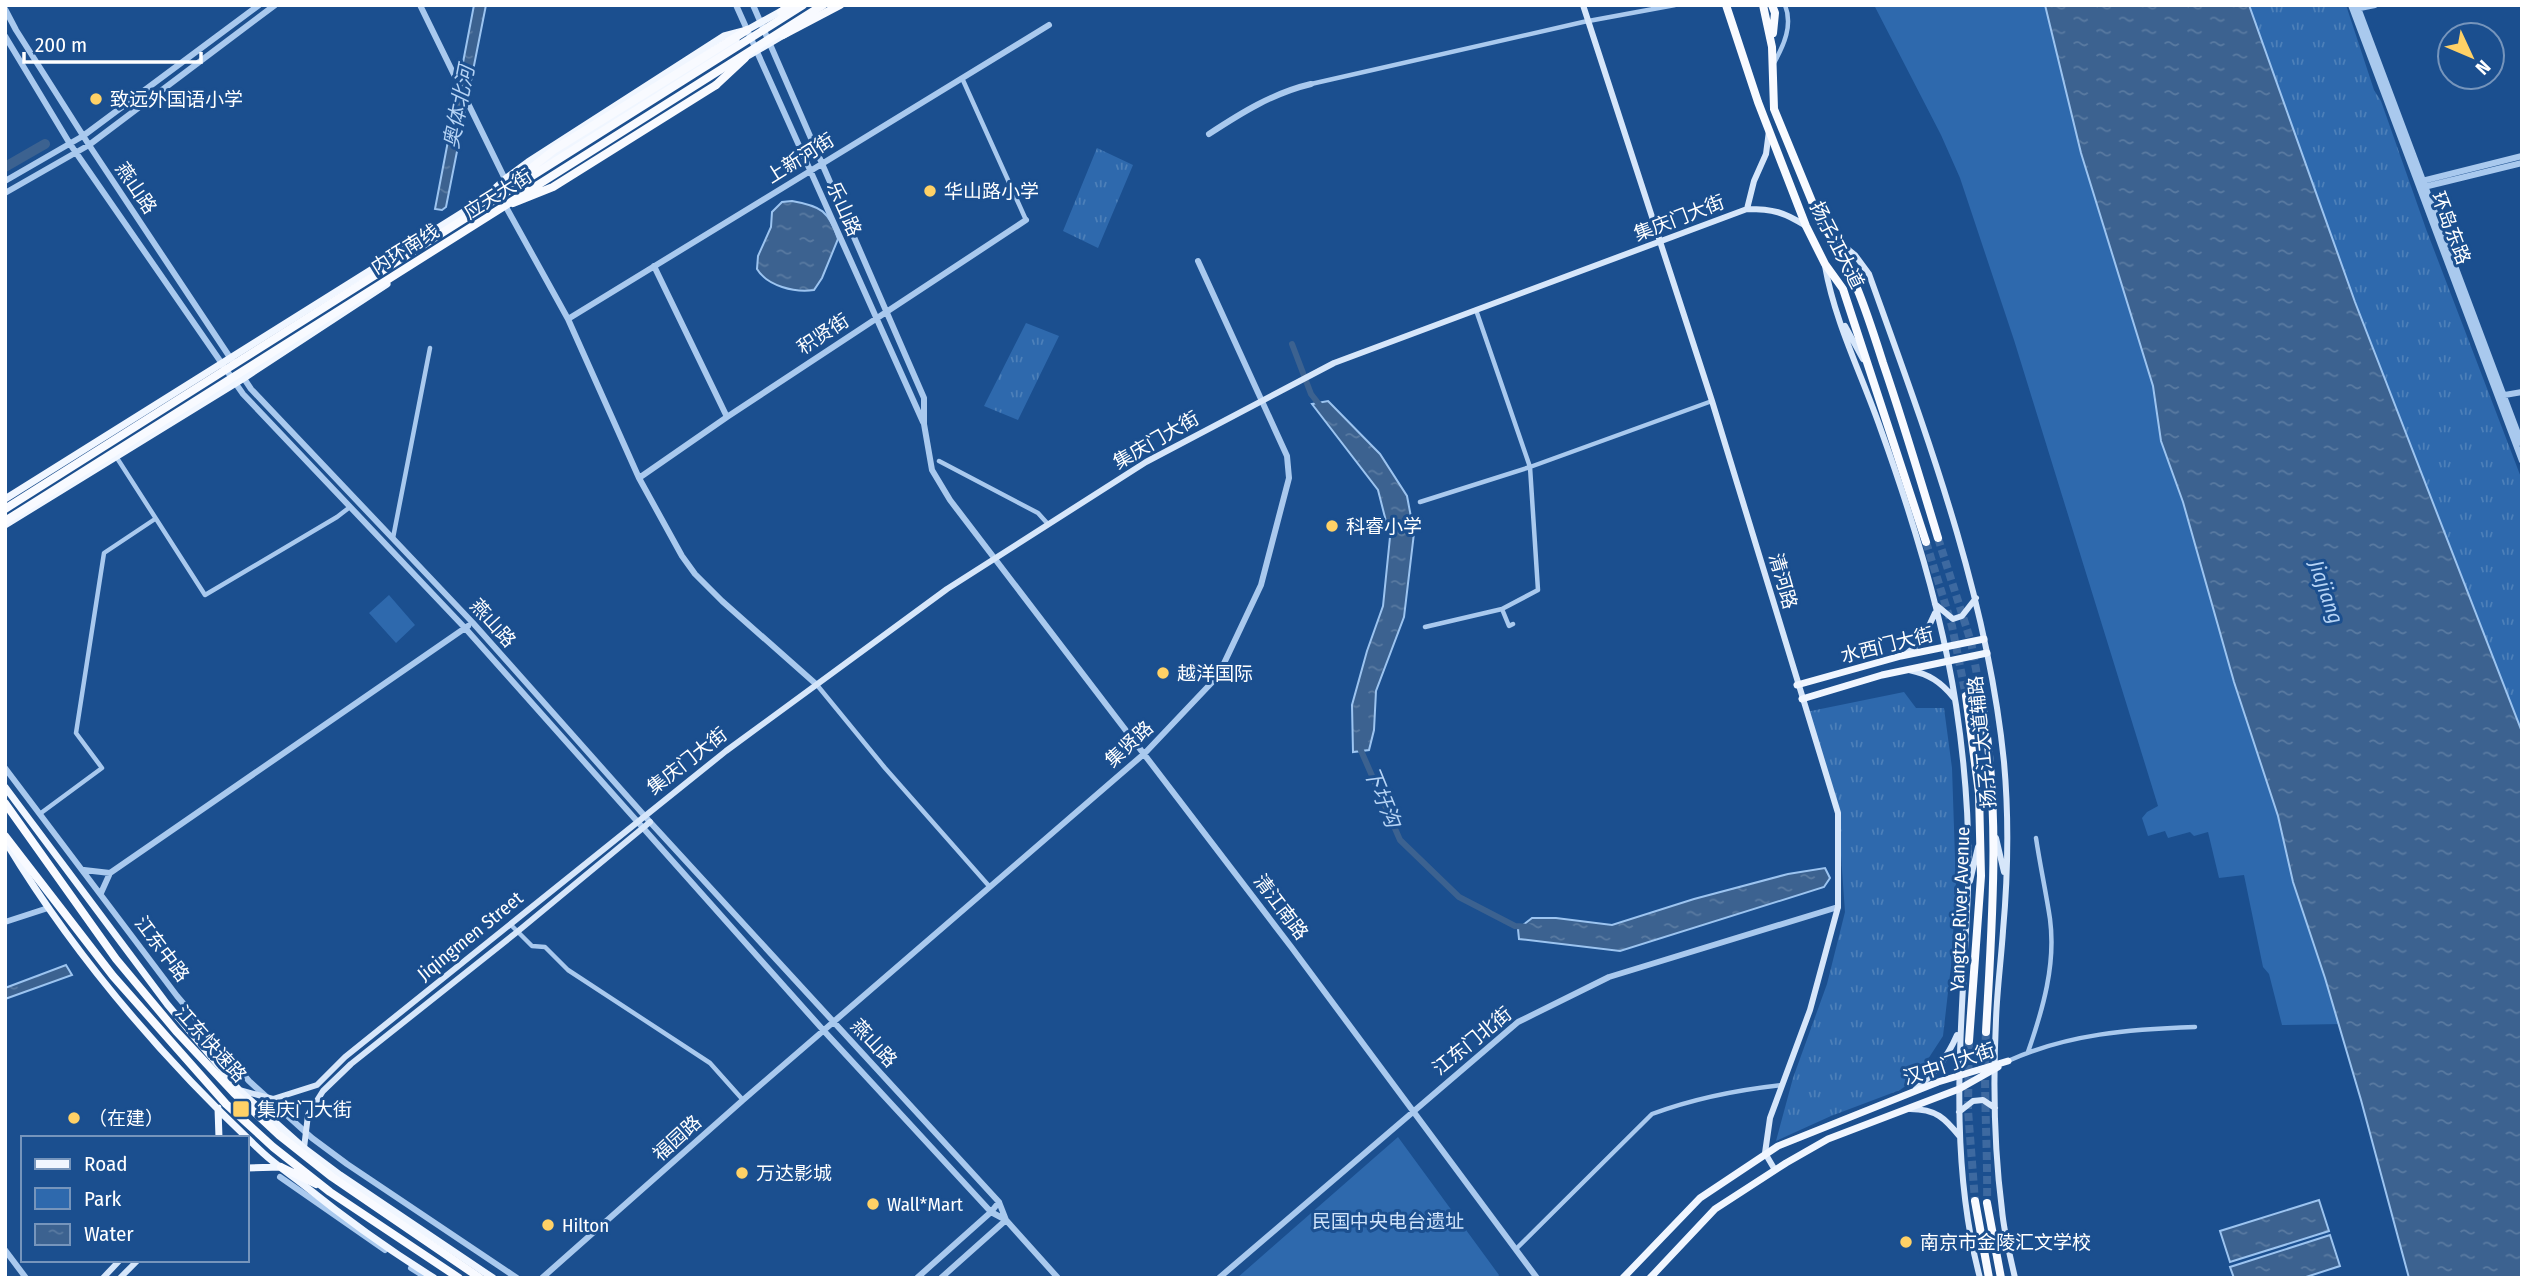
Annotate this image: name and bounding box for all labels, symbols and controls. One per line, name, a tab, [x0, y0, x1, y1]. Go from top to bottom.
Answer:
scale bar	[24, 21, 201, 65]
north arrow	[2436, 21, 2506, 91]
text: 200 m	[35, 32, 87, 58]
text: N	[2471, 55, 2495, 80]
water label: 奥体北河	[438, 59, 481, 151]
place label: 致远外国语小学	[110, 88, 243, 111]
marker: 致远外国语小学	[88, 91, 104, 107]
street label: 上新河街	[762, 128, 838, 188]
street label: 燕山路	[111, 158, 161, 218]
street label: 应天大街	[460, 164, 536, 224]
street label: 乐山路	[822, 178, 866, 240]
place label: 华山路小学	[944, 180, 1039, 203]
marker: 华山路小学	[922, 183, 938, 199]
street label: 环岛东路	[2427, 188, 2475, 268]
street label: 集庆门大街	[1631, 190, 1727, 246]
street label: 扬子江大道	[1805, 197, 1869, 293]
street label: 内环南线	[367, 219, 443, 279]
street label: 积贤街	[793, 309, 853, 359]
street label: 集庆门大街	[1109, 406, 1203, 474]
place label: 科睿小学	[1346, 515, 1422, 538]
marker: 科睿小学	[1324, 518, 1340, 534]
street label: 清河路	[1764, 550, 1802, 612]
water label: Jiajiang	[2303, 556, 2349, 627]
street label: 燕山路	[465, 594, 521, 652]
street label: 水西门大街	[1838, 622, 1936, 668]
place label: 越洋国际	[1177, 662, 1253, 685]
marker: 越洋国际	[1155, 665, 1171, 681]
street label: 扬子江大道辅路	[1964, 675, 2000, 809]
street label: 集贤路	[1100, 716, 1158, 772]
street label: 集庆门大街	[642, 723, 732, 799]
water label: 下圩沟	[1358, 763, 1407, 833]
street label: Yangtze River Avenue	[1946, 826, 1974, 992]
street label: 清江南路	[1249, 870, 1313, 944]
street label: Jiqingmen Street	[413, 886, 528, 986]
street label: 江东中路	[130, 912, 194, 986]
street label: 江东快速路	[171, 1001, 251, 1087]
street label: 江东门北街	[1428, 1002, 1516, 1080]
street label: 燕山路	[846, 1014, 902, 1072]
street label: 汉中门大街	[1900, 1038, 1998, 1090]
place label: 集庆门大街	[257, 1098, 352, 1121]
marker: 集庆门大街	[231, 1099, 251, 1119]
place label: （在建）	[88, 1107, 164, 1130]
marker: （在建）	[66, 1110, 82, 1126]
street label: 福园路	[648, 1110, 706, 1166]
legend	[21, 1136, 248, 1262]
text: Road	[84, 1151, 128, 1177]
place label: 万达影城	[756, 1162, 832, 1185]
marker: 万达影城	[734, 1165, 750, 1181]
text: Park	[84, 1186, 122, 1212]
place label: Wall*Mart	[887, 1193, 964, 1216]
marker: Wall*Mart	[865, 1196, 881, 1212]
park label: 民国中央电台遗址	[1312, 1210, 1464, 1233]
place label: Hilton	[562, 1214, 609, 1237]
marker: Hilton	[540, 1217, 556, 1233]
text: Water	[84, 1221, 134, 1247]
place label: 南京市金陵汇文学校	[1920, 1231, 2091, 1254]
marker: 南京市金陵汇文学校	[1898, 1234, 1914, 1250]

